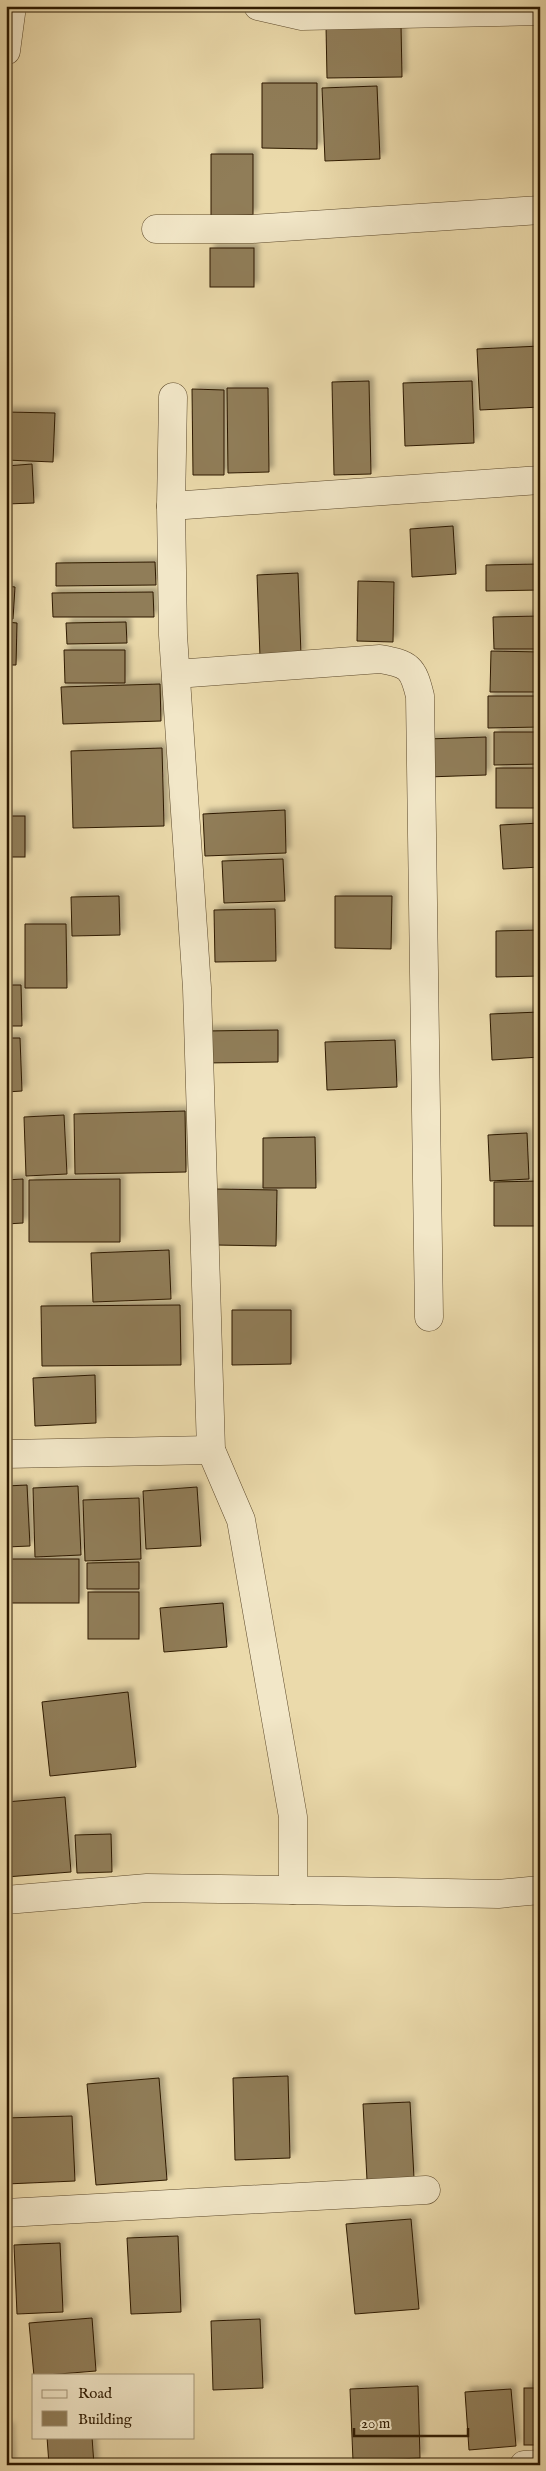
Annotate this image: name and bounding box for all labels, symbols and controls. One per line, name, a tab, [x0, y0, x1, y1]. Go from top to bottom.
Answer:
legend	[32, 2374, 195, 2438]
text: Road	[78, 2384, 113, 2403]
scale bar	[354, 2406, 467, 2438]
text: Building	[78, 2410, 133, 2429]
text: 20 m	[361, 2414, 391, 2433]

